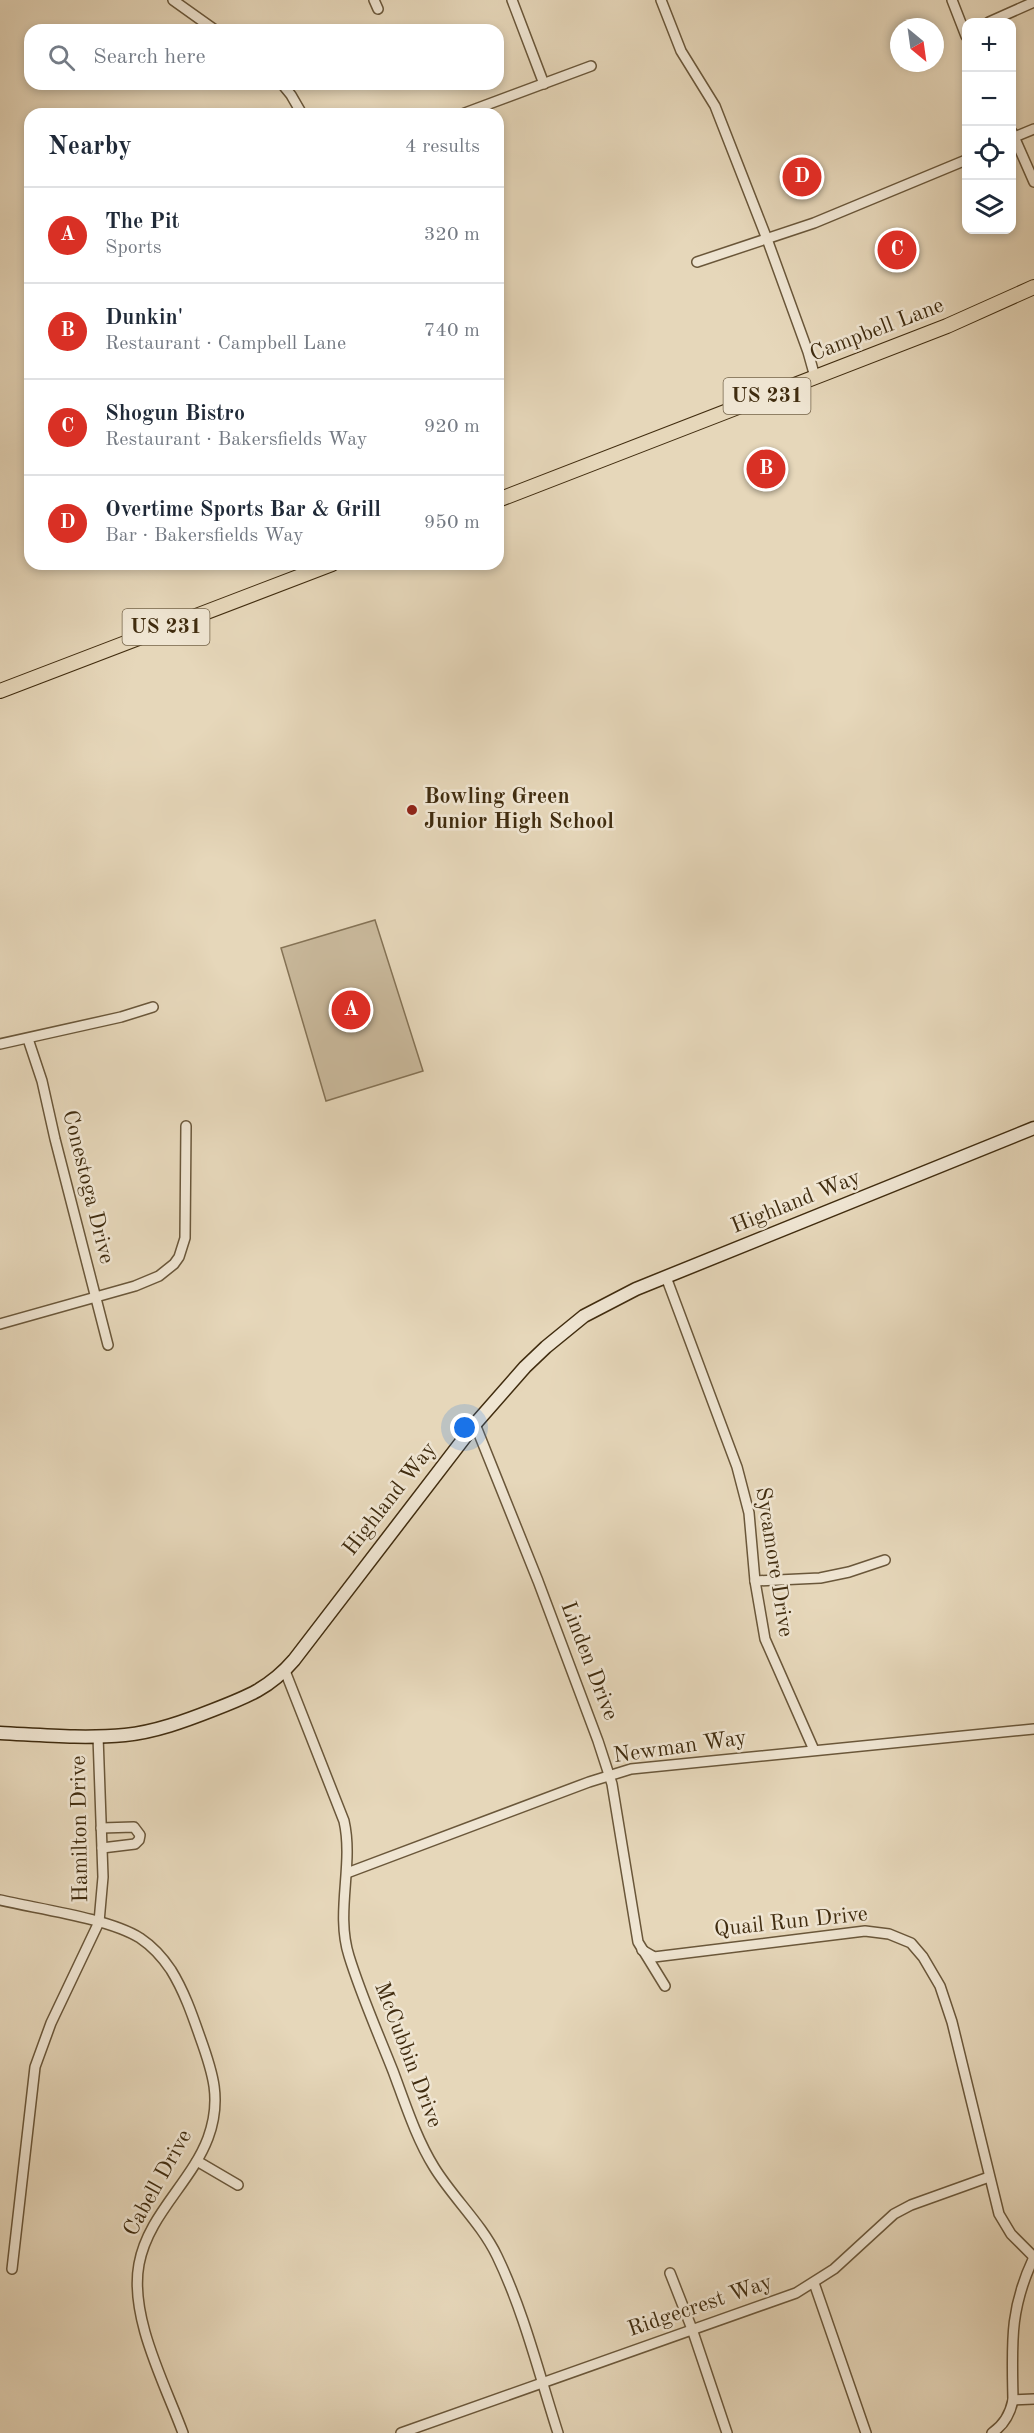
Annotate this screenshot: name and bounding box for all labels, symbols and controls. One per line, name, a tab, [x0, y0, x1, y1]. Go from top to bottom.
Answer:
north arrow	[890, 18, 944, 72]
map controls	[962, 18, 1016, 234]
button: +	[962, 18, 1016, 72]
search box	[24, 24, 504, 90]
icon: search	[45, 41, 78, 74]
text: Search here	[93, 46, 206, 68]
button: −	[962, 72, 1016, 126]
button: locate	[962, 126, 1016, 180]
text: Nearby	[48, 134, 132, 160]
text: 4 results	[405, 137, 480, 157]
pin: D	[782, 154, 822, 200]
button: layers	[962, 180, 1016, 234]
text: The Pit	[105, 211, 180, 233]
text: A	[60, 225, 75, 245]
text: 320 m	[424, 225, 480, 245]
pin: C	[878, 228, 916, 272]
text: Sports	[105, 238, 162, 258]
street label: Campbell Lane	[807, 294, 947, 366]
text: Dunkin'	[105, 307, 183, 329]
text: B	[60, 321, 75, 341]
text: 740 m	[424, 321, 480, 341]
text: Restaurant · Campbell Lane	[105, 334, 346, 354]
road number: US 231	[724, 378, 810, 414]
text: Shogun Bistro	[105, 403, 245, 425]
text: C	[61, 417, 74, 437]
text: 920 m	[424, 417, 480, 437]
text: Restaurant · Bakersfields Way	[105, 430, 367, 450]
pin: B	[746, 446, 786, 492]
text: Overtime Sports Bar & Grill	[105, 499, 381, 521]
text: D	[60, 513, 75, 533]
text: 950 m	[424, 513, 480, 533]
text: Bar · Bakersfields Way	[105, 526, 304, 546]
road number: US 231	[122, 609, 210, 645]
place label: Bowling Green Junior High School	[424, 786, 614, 833]
marker: Bowling Green Junior High School	[405, 803, 419, 817]
pin: A	[332, 988, 370, 1032]
street label: Conestoga Drive	[58, 1108, 118, 1266]
street label: Highland Way	[728, 1166, 864, 1238]
your location	[450, 1413, 479, 1442]
street label: Highland Way	[339, 1438, 441, 1560]
street label: Sycamore Drive	[751, 1486, 797, 1638]
street label: Linden Drive	[556, 1599, 622, 1723]
street label: Newman Way	[612, 1727, 748, 1767]
street label: Hamilton Drive	[68, 1755, 92, 1903]
street label: Quail Run Drive	[713, 1903, 869, 1941]
street label: McCubbin Drive	[370, 1979, 446, 2131]
street label: Cabell Drive	[120, 2126, 196, 2240]
street label: Ridgecrest Way	[625, 2271, 775, 2341]

